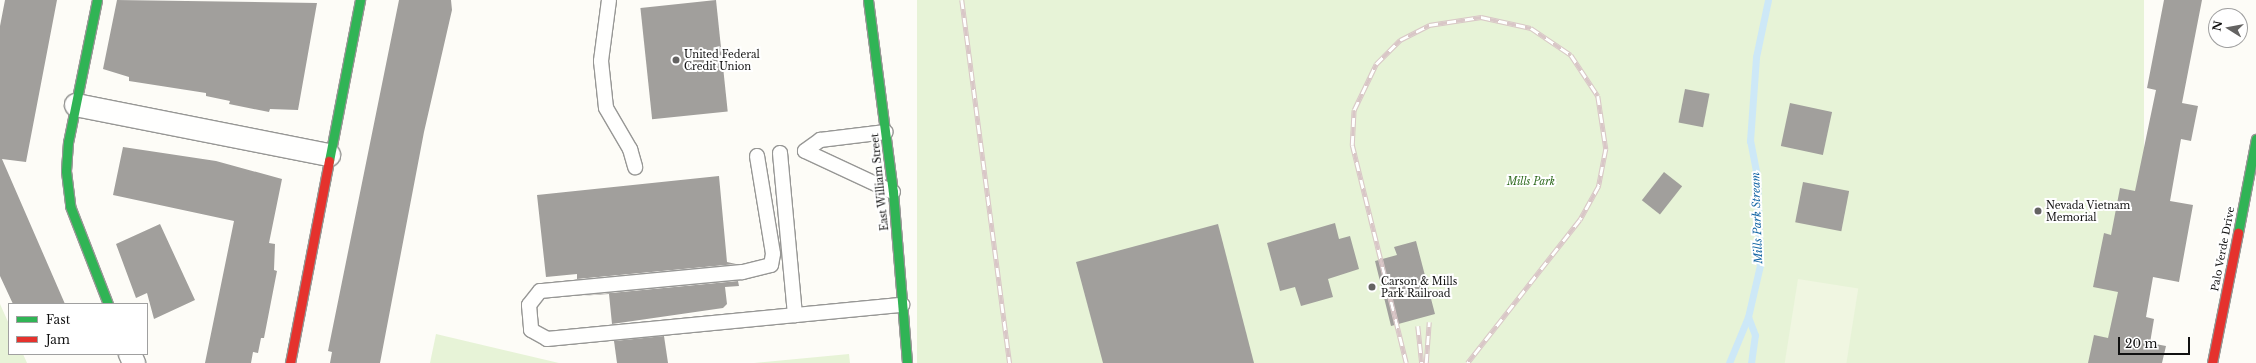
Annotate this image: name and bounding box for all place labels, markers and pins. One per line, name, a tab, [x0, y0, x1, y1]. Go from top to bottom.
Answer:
place label: United Federal Credit Union	[684, 48, 760, 72]
marker: United Federal Credit Union	[671, 55, 681, 65]
place label: Nevada Vietnam Memorial	[2046, 199, 2131, 222]
marker: Nevada Vietnam Memorial	[2033, 206, 2043, 216]
place label: Carson & Mills Park Railroad	[1381, 275, 1457, 298]
marker: Carson & Mills Park Railroad	[1366, 281, 1378, 293]

